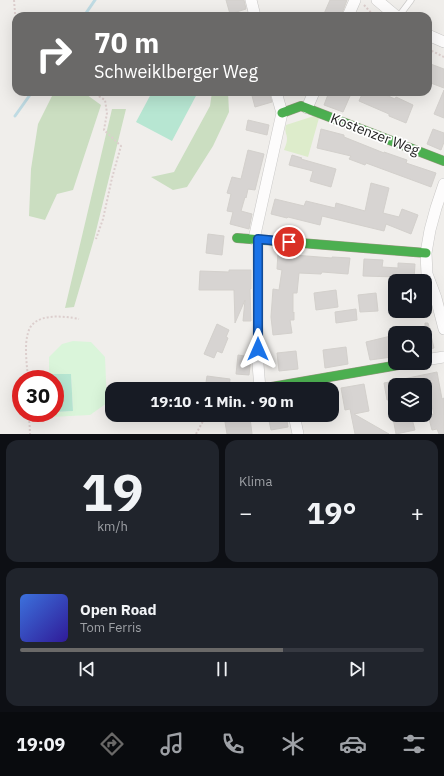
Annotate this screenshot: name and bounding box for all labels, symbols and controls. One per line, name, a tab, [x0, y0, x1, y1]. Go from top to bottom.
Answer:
text: 70 m	[94, 24, 159, 61]
icon: right	[28, 28, 80, 80]
text: Schweiklberger Weg	[94, 60, 258, 83]
street label: Kostenzer Weg	[328, 109, 422, 159]
pin	[272, 225, 306, 259]
icon: arrive	[278, 231, 300, 253]
map controls	[388, 274, 432, 422]
button: sound	[388, 274, 432, 318]
button: search	[388, 326, 432, 370]
position arrow	[237, 328, 279, 370]
speed limit sign: 30	[12, 370, 64, 422]
button: layers	[388, 378, 432, 422]
text: 19:10 · 1 Min. · 90 m	[150, 392, 294, 411]
text: 19	[81, 458, 144, 525]
text: Klima	[239, 473, 272, 490]
text: 19°	[306, 493, 357, 532]
text: −	[239, 498, 252, 527]
text: +	[411, 498, 424, 527]
text: km/h	[97, 518, 128, 535]
text: Open Road	[80, 600, 157, 619]
text: Tom Ferris	[80, 619, 142, 636]
icon: previous	[76, 658, 98, 680]
icon: pause	[211, 658, 233, 680]
icon: next	[346, 658, 368, 680]
icon: directions	[98, 730, 126, 758]
icon: music	[158, 730, 186, 758]
icon: phone	[219, 730, 247, 758]
icon: climate	[279, 730, 307, 758]
icon: car	[339, 730, 367, 758]
icon: filters	[400, 730, 428, 758]
text: 19:09	[16, 733, 65, 756]

